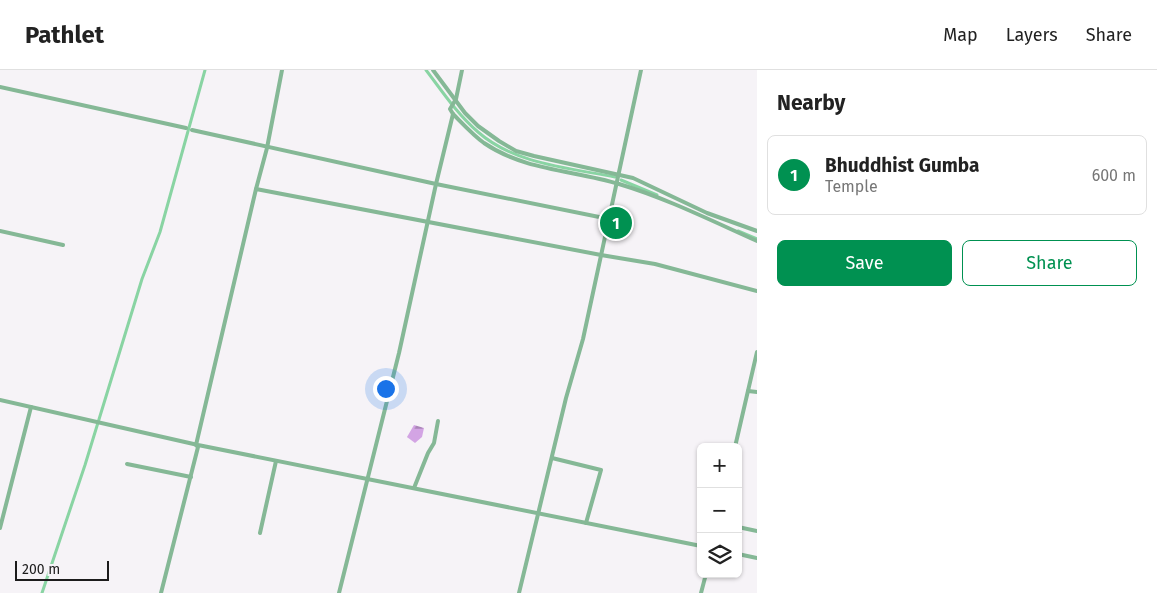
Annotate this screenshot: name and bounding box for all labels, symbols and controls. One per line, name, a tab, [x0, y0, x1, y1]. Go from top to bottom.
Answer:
text: Pathlet	[25, 21, 104, 49]
text: Map	[943, 24, 978, 46]
text: Layers	[1006, 24, 1058, 46]
text: Share	[1086, 24, 1132, 46]
text: Nearby	[777, 90, 845, 116]
text: Bhuddhist Gumba	[825, 154, 979, 177]
text: 1	[790, 166, 798, 185]
text: 600 m	[1092, 166, 1136, 185]
text: Temple	[825, 177, 878, 196]
pin: 1	[600, 204, 632, 242]
button: Save	[777, 240, 952, 286]
button: Share	[962, 240, 1137, 286]
your location	[373, 376, 399, 402]
map controls	[697, 443, 742, 578]
button: +	[697, 443, 742, 488]
button: −	[697, 488, 742, 533]
button: layers	[697, 533, 742, 578]
scale bar	[15, 558, 109, 581]
text: 200 m	[22, 561, 60, 578]

